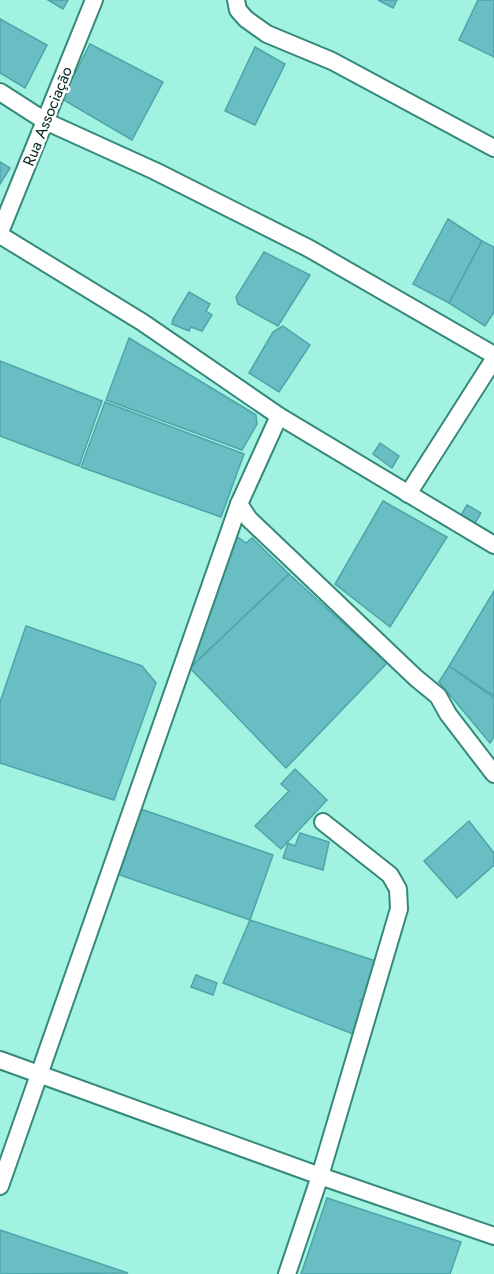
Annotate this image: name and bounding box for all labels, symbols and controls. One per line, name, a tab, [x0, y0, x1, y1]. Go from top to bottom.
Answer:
street label: Rua Associação	[17, 63, 78, 169]

